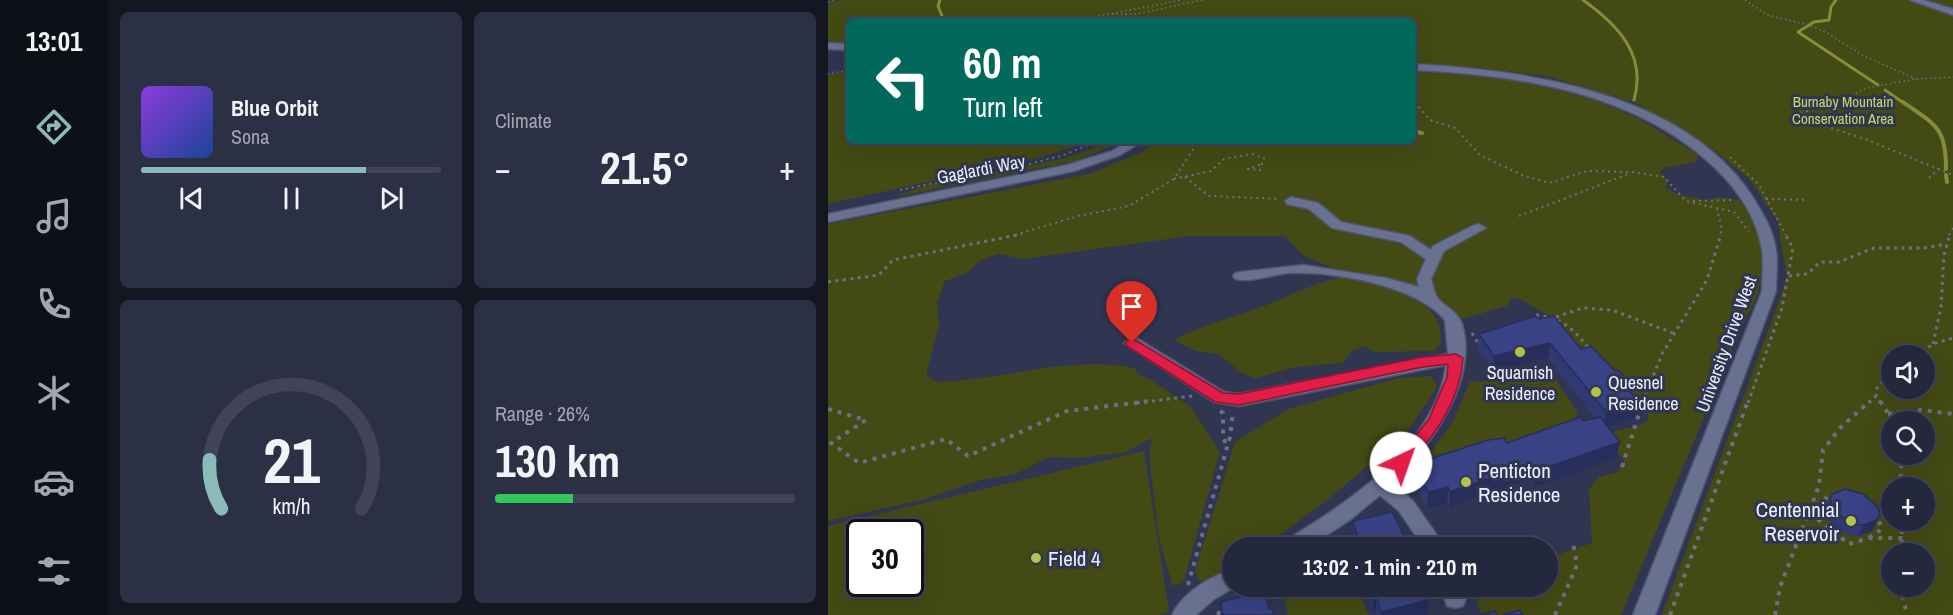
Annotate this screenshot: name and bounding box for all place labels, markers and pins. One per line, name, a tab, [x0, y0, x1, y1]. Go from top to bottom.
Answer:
pin	[1106, 281, 1157, 343]
marker: Squamish Residence	[1513, 345, 1527, 359]
place label: Squamish Residence	[1485, 360, 1555, 406]
place label: Quesnel Residence	[1608, 370, 1679, 416]
marker: Quesnel Residence	[1589, 385, 1603, 399]
place label: Penticton Residence	[1478, 456, 1560, 509]
marker: Penticton Residence	[1459, 475, 1473, 489]
place label: Centennial Reservoir	[1756, 495, 1839, 548]
marker: Centennial Reservoir	[1844, 514, 1858, 528]
place label: Field 4	[1048, 544, 1101, 573]
marker: Field 4	[1029, 551, 1043, 565]

